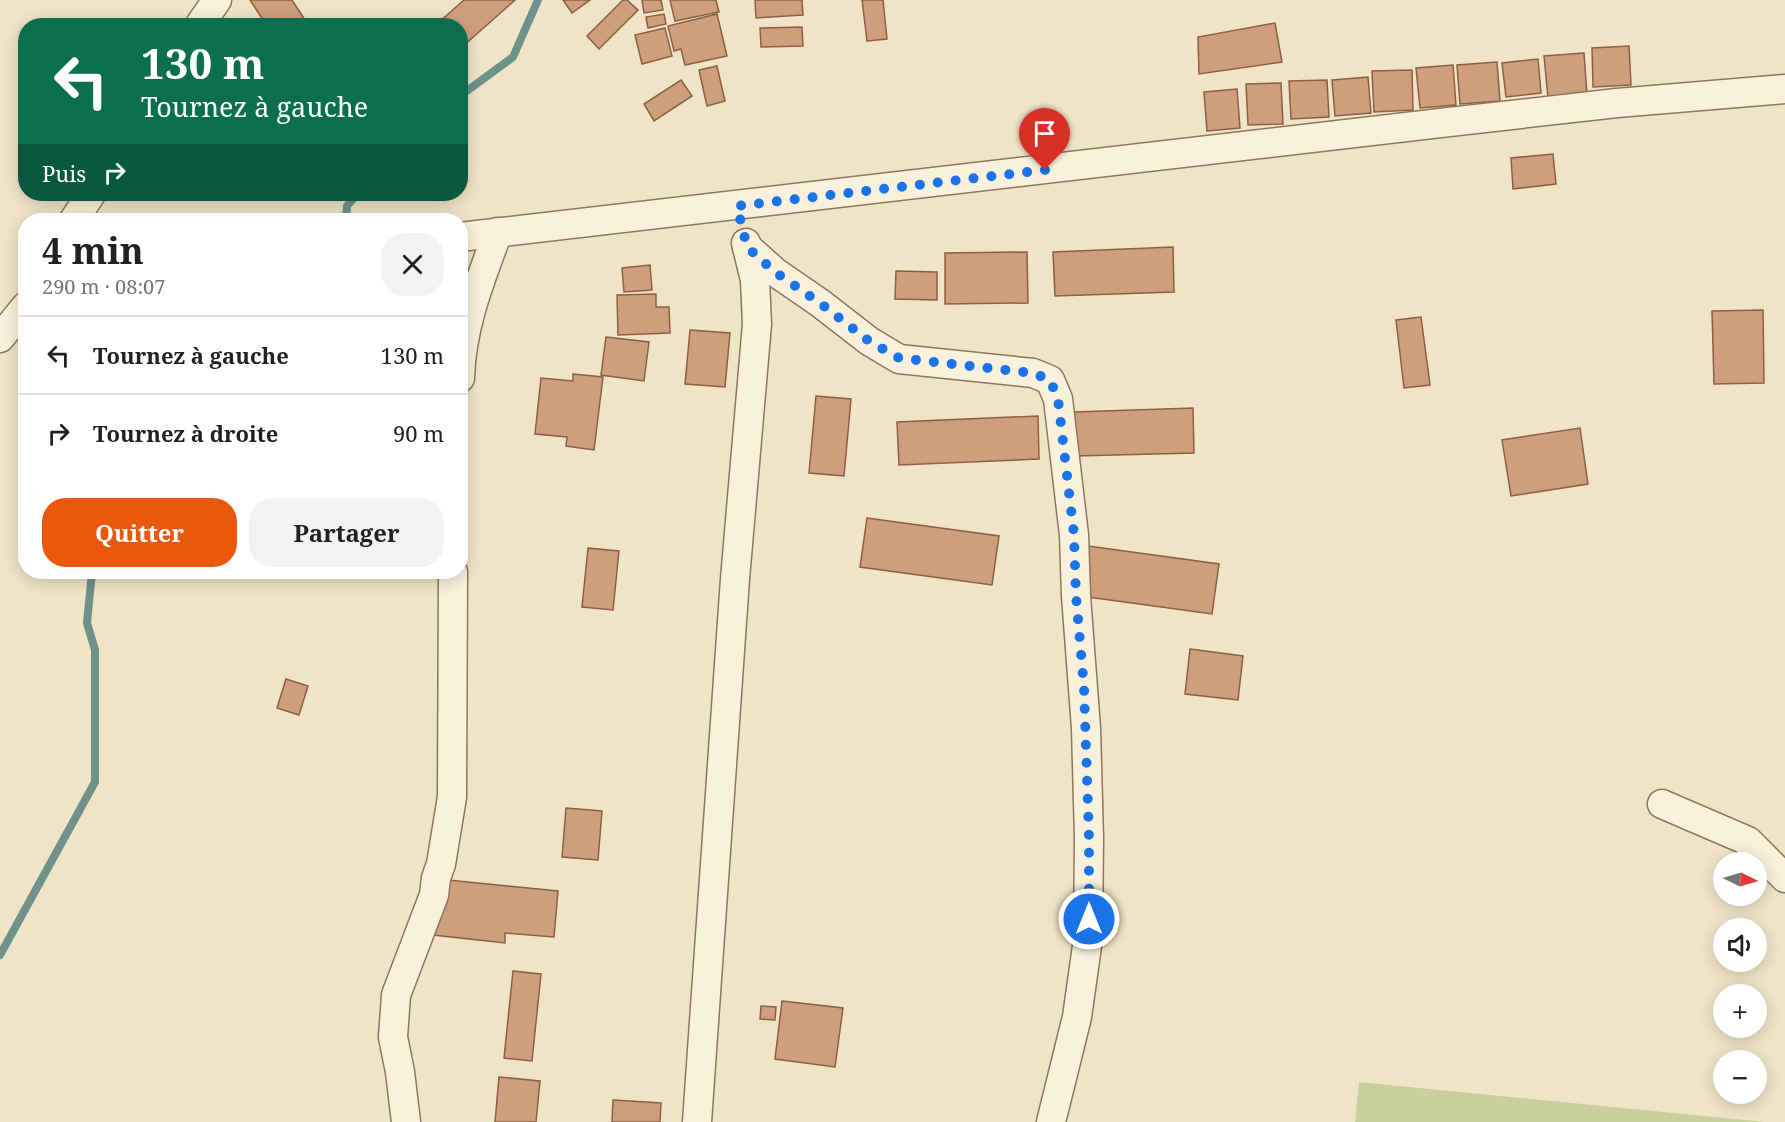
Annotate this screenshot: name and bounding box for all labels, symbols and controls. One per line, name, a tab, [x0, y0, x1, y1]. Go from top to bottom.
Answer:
text: 130 m	[141, 34, 265, 91]
icon: left	[42, 42, 120, 120]
text: Tournez à gauche	[141, 88, 368, 125]
pin	[1019, 108, 1070, 170]
icon: arrive	[1028, 117, 1061, 150]
icon: right	[98, 156, 131, 189]
text: Puis	[42, 158, 86, 188]
text: 4 min	[42, 226, 144, 275]
button: close	[381, 233, 444, 296]
text: 290 m · 08:07	[42, 273, 165, 300]
icon: left	[42, 339, 75, 372]
text: Tournez à gauche	[93, 340, 289, 370]
text: 130 m	[381, 340, 444, 370]
icon: right	[42, 417, 75, 450]
text: Tournez à droite	[93, 418, 278, 448]
text: 90 m	[393, 418, 444, 448]
button: Quitter	[42, 498, 237, 567]
button: Partager	[249, 498, 444, 567]
north arrow	[1713, 852, 1767, 906]
map controls	[1713, 852, 1767, 1104]
position arrow	[1057, 887, 1121, 951]
button: sound	[1713, 918, 1767, 972]
button: +	[1713, 984, 1767, 1038]
button: −	[1713, 1050, 1767, 1104]

